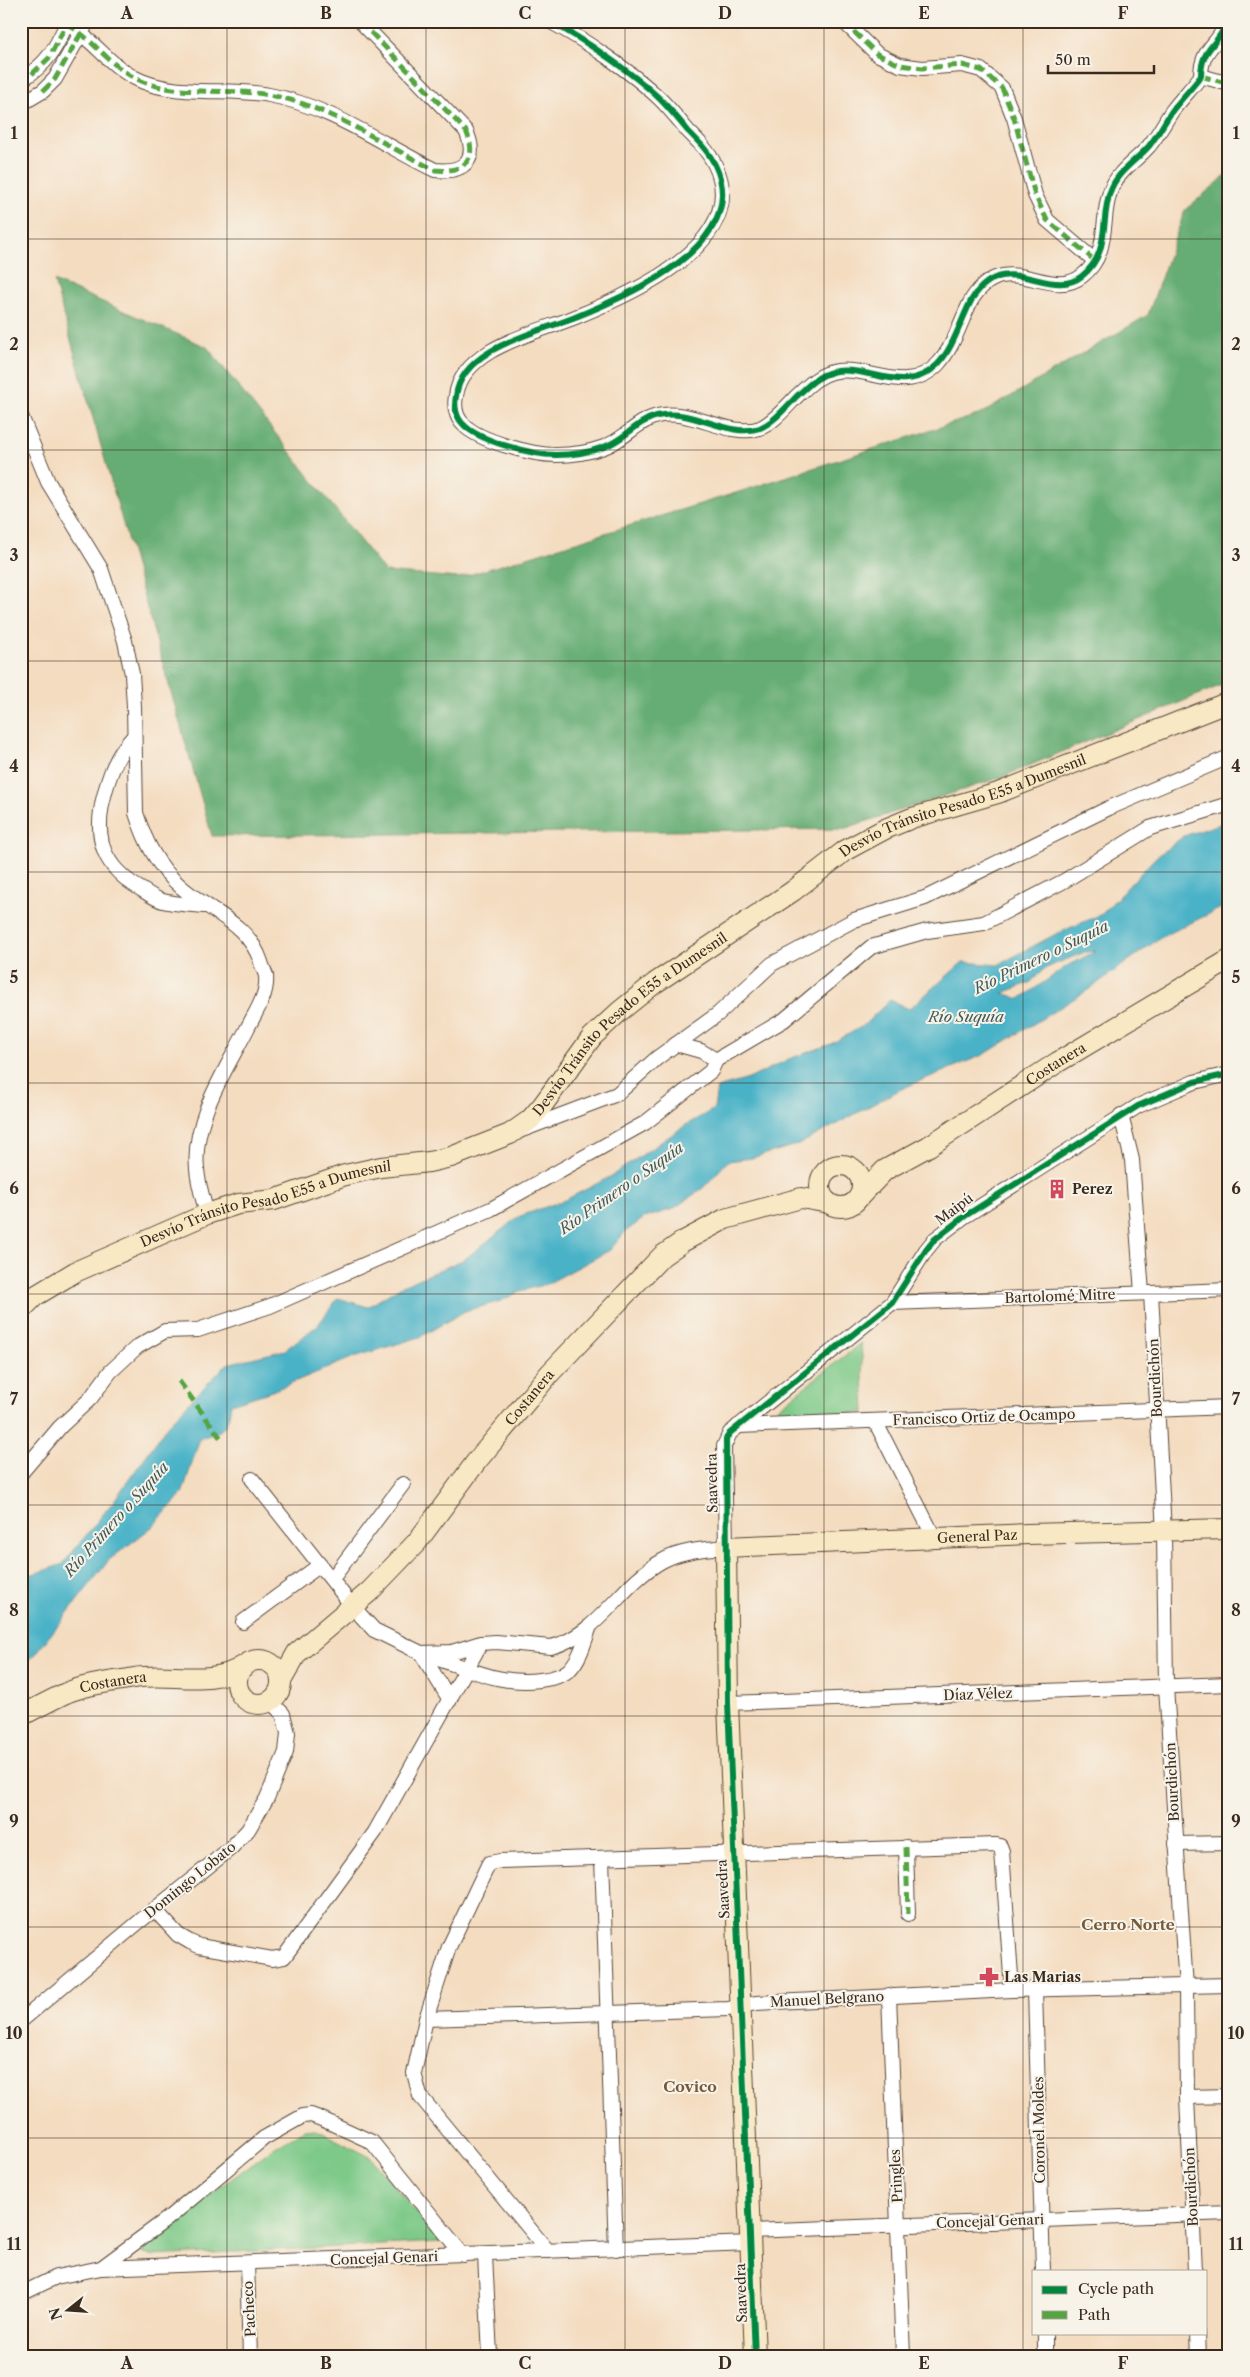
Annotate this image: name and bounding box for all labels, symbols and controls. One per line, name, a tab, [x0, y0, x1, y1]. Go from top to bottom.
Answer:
text: A	[120, 3, 134, 23]
text: B	[320, 3, 332, 23]
text: C	[519, 3, 531, 23]
text: D	[718, 3, 732, 23]
text: E	[918, 3, 930, 23]
text: F	[1118, 3, 1129, 23]
scale bar	[1048, 42, 1154, 74]
text: 50 m	[1055, 50, 1091, 69]
text: 1	[10, 123, 18, 143]
text: 1	[1232, 123, 1240, 143]
text: 2	[9, 334, 19, 354]
text: 2	[1231, 334, 1241, 354]
text: 3	[9, 545, 19, 565]
text: 3	[1231, 545, 1241, 565]
street label: Desvío Tránsito Pesado E55 a Dumesnil	[836, 750, 1089, 861]
text: 4	[9, 756, 19, 776]
text: 4	[1231, 756, 1241, 776]
water label: Río Primero o Suquía	[970, 916, 1112, 998]
street label: Desvío Tránsito Pesado E55 a Dumesnil	[529, 928, 731, 1120]
text: 5	[10, 967, 19, 987]
text: 5	[1232, 967, 1241, 987]
water label: Río Suquía	[927, 1007, 1004, 1026]
street label: Costanera	[1022, 1038, 1090, 1090]
water label: Río Primero o Suquía	[554, 1138, 687, 1239]
street label: Desvío Tránsito Pesado E55 a Dumesnil	[137, 1157, 392, 1251]
text: 6	[9, 1178, 19, 1198]
building icon: Perez	[1046, 1178, 1068, 1200]
text: 6	[1231, 1178, 1241, 1198]
place label: Perez	[1072, 1180, 1113, 1198]
street label: Maipú	[932, 1189, 977, 1229]
street label: Bartolomé Mitre	[1004, 1285, 1116, 1307]
street label: Bourdichón	[1144, 1338, 1166, 1418]
street label: Costanera	[501, 1365, 558, 1429]
text: 7	[10, 1389, 19, 1409]
text: 7	[1232, 1389, 1241, 1409]
street label: Francisco Ortiz de Ocampo	[892, 1405, 1076, 1429]
street label: Saavedra	[702, 1452, 722, 1513]
water label: Río Primero o Suquía	[59, 1458, 172, 1581]
street label: General Paz	[937, 1525, 1018, 1547]
text: 8	[9, 1600, 19, 1620]
text: 8	[1231, 1600, 1241, 1620]
street label: Costanera	[78, 1668, 148, 1697]
street label: Díaz Vélez	[943, 1684, 1013, 1704]
street label: Bourdichón	[1161, 1742, 1183, 1822]
text: 9	[9, 1811, 19, 1831]
text: 9	[1231, 1811, 1241, 1831]
street label: Domingo Lobato	[141, 1838, 239, 1922]
street label: Saavedra	[712, 1858, 734, 1919]
district label: Cerro Norte	[1081, 1915, 1175, 1934]
pharmacy icon: Las Marias	[978, 1966, 1000, 1988]
place label: Las Marias	[1004, 1968, 1081, 1986]
street label: Manuel Belgrano	[769, 1987, 885, 2011]
text: 10	[5, 2023, 23, 2043]
text: 10	[1227, 2023, 1245, 2043]
street label: Coronel Moldes	[1029, 2076, 1049, 2184]
district label: Covico	[663, 2077, 717, 2096]
street label: Bourdichón	[1180, 2147, 1202, 2227]
street label: Pringles	[886, 2149, 906, 2203]
street label: Concejal Genari	[936, 2210, 1044, 2232]
text: 11	[7, 2234, 22, 2254]
text: 11	[1229, 2234, 1244, 2254]
street label: Concejal Genari	[330, 2247, 438, 2269]
street label: Saavedra	[731, 2262, 751, 2323]
legend	[1032, 2270, 1208, 2334]
text: Cycle path	[1078, 2279, 1155, 2298]
street label: Pacheco	[239, 2280, 259, 2338]
north arrow	[42, 2284, 92, 2334]
text: N	[45, 2305, 66, 2322]
text: Path	[1078, 2305, 1111, 2324]
text: A	[120, 2353, 134, 2373]
text: B	[320, 2353, 332, 2373]
text: C	[519, 2353, 531, 2373]
text: D	[718, 2353, 732, 2373]
text: E	[918, 2353, 930, 2373]
text: F	[1118, 2353, 1129, 2373]

